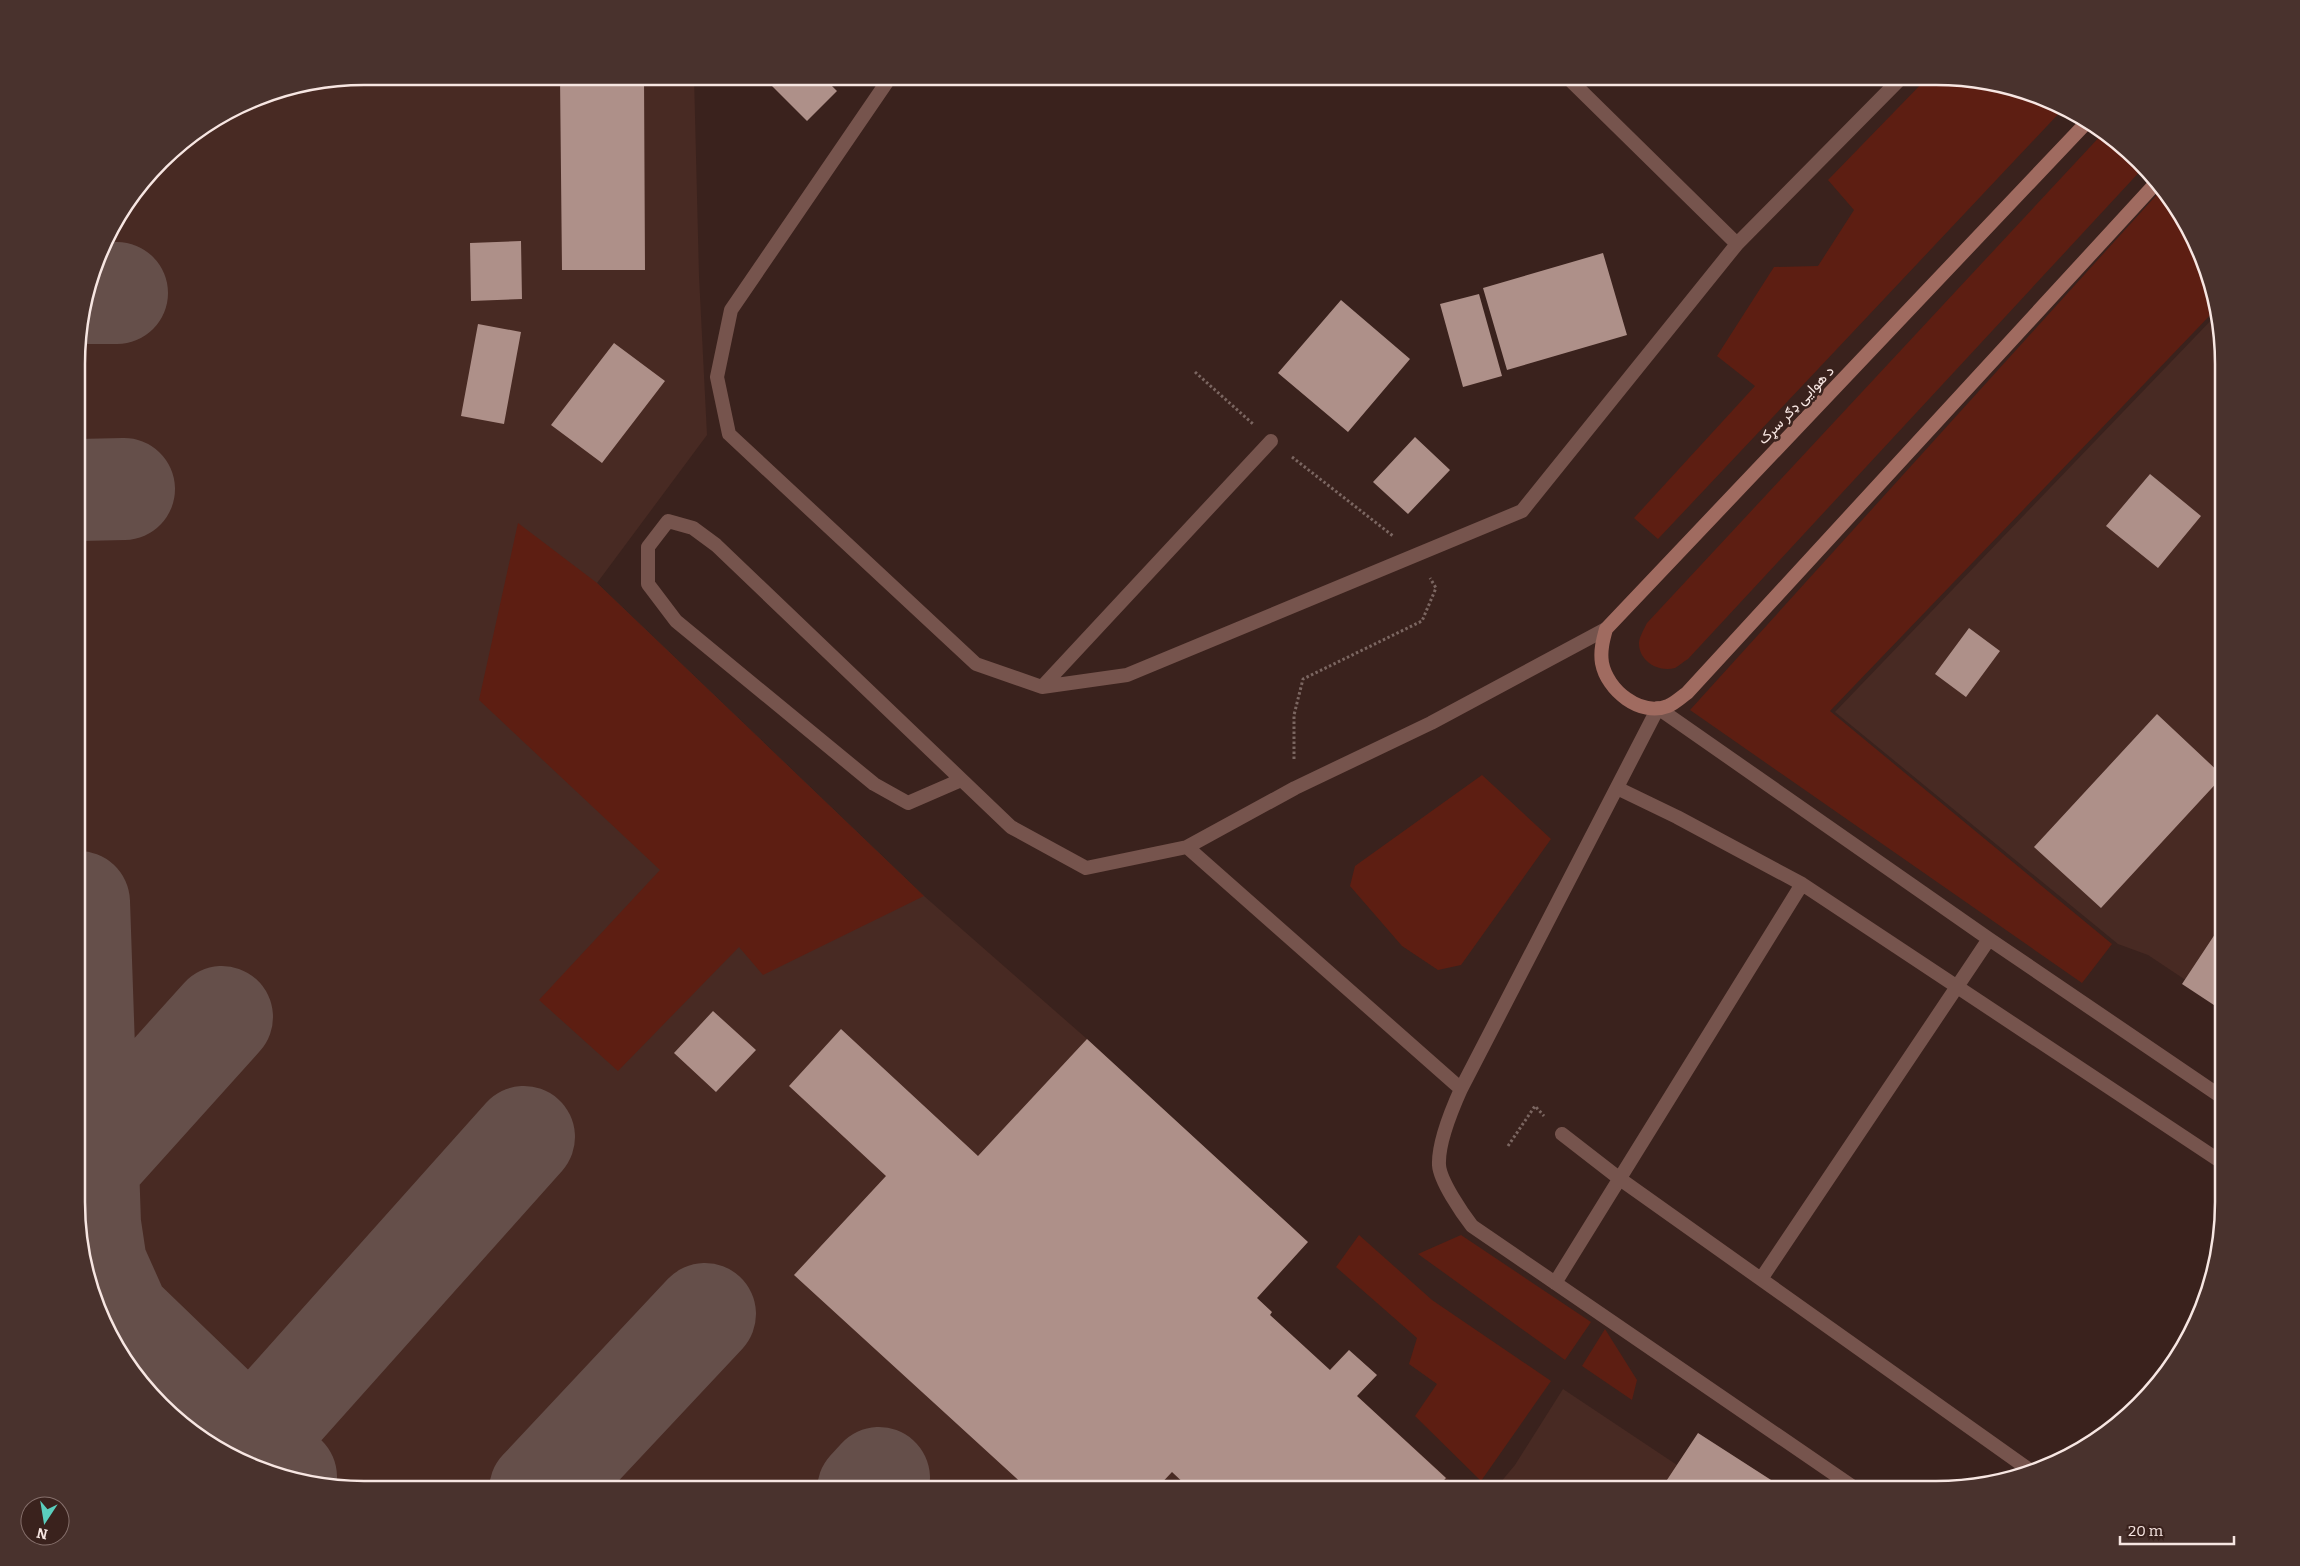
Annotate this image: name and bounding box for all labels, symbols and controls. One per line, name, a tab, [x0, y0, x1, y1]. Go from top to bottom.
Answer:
street label: د هوایی ډګر سړک	[1754, 362, 1839, 449]
north arrow	[20, 1496, 70, 1546]
scale bar	[2120, 1514, 2234, 1546]
text: 20 m	[2128, 1522, 2164, 1540]
text: N	[35, 1524, 49, 1543]

